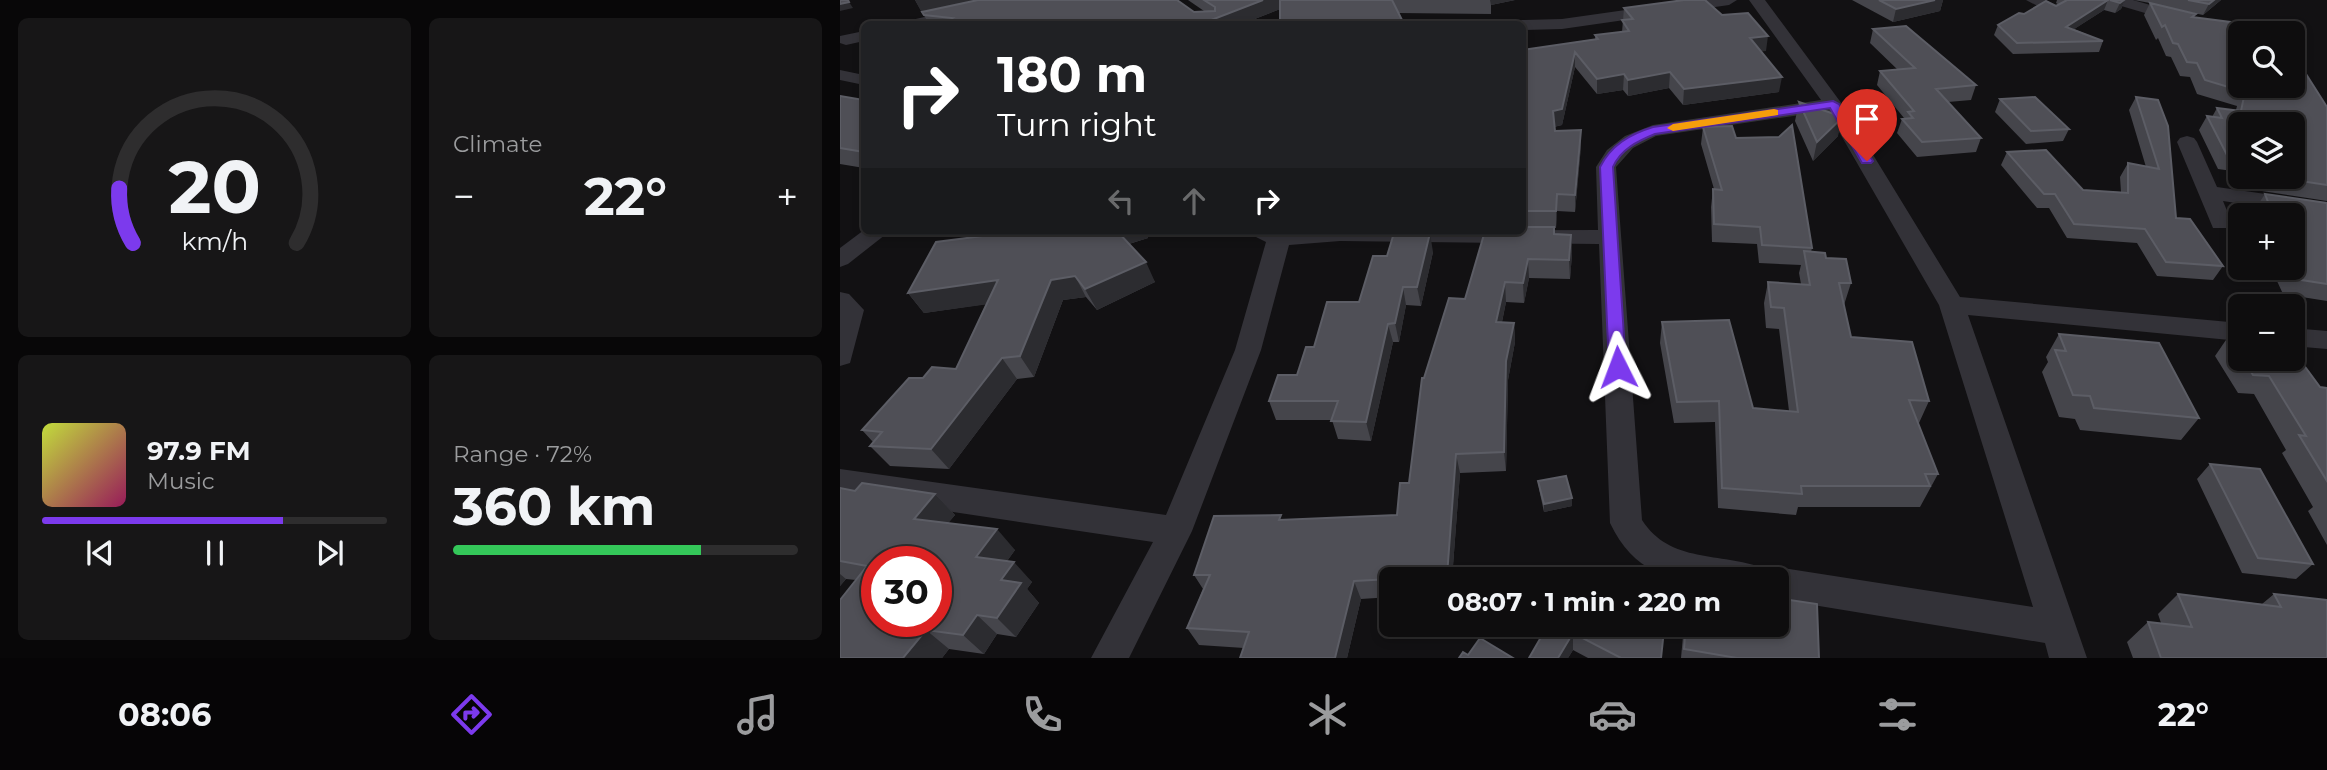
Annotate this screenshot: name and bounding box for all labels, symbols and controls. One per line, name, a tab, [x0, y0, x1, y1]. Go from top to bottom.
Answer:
map controls	[2228, 21, 2305, 371]
button: search	[2228, 21, 2305, 98]
text: 180 m	[997, 45, 1147, 104]
icon: right	[882, 49, 973, 140]
pin	[1837, 89, 1897, 161]
icon: arrive	[1848, 100, 1886, 138]
text: Turn right	[997, 105, 1157, 144]
button: layers	[2228, 112, 2305, 189]
text: Climate	[453, 130, 542, 158]
text: 20	[168, 144, 261, 232]
text: 22°	[584, 165, 667, 228]
text: −	[453, 173, 475, 220]
text: +	[776, 173, 798, 220]
icon: left	[1102, 182, 1140, 220]
icon: ahead	[1175, 182, 1213, 220]
icon: right	[1248, 182, 1286, 220]
button: +	[2228, 203, 2305, 280]
text: km/h	[181, 226, 248, 256]
button: −	[2228, 294, 2305, 371]
position arrow	[1581, 330, 1655, 404]
text: 97.9 FM	[147, 435, 251, 467]
text: Range · 72%	[453, 440, 592, 468]
text: Music	[147, 467, 215, 495]
text: 360 km	[453, 475, 655, 538]
icon: previous	[81, 534, 119, 572]
icon: pause	[196, 534, 234, 572]
icon: next	[311, 534, 349, 572]
speed limit sign: 30	[861, 546, 952, 637]
text: 08:07 · 1 min · 220 m	[1447, 586, 1721, 618]
icon: directions	[447, 690, 496, 739]
icon: music	[733, 690, 782, 739]
icon: phone	[1018, 690, 1067, 739]
icon: climate	[1303, 690, 1352, 739]
icon: car	[1588, 690, 1637, 739]
icon: filters	[1873, 690, 1922, 739]
text: 08:06	[118, 695, 211, 734]
text: 22°	[2158, 695, 2209, 734]

